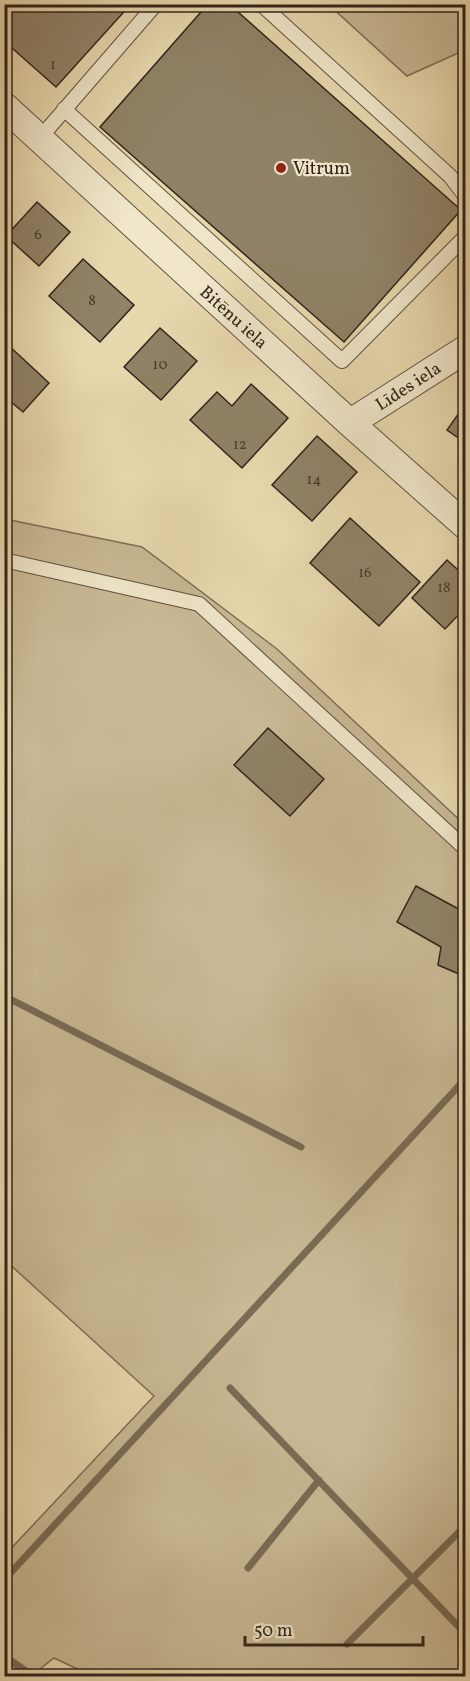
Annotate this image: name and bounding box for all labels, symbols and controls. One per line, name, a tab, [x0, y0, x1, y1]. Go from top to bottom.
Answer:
house number: 1	[50, 55, 56, 76]
place label: Vitrum	[293, 157, 350, 182]
marker: Vitrum	[274, 161, 288, 175]
house number: 6	[34, 225, 42, 246]
street label: Bitēnu iela	[193, 281, 273, 356]
house number: 8	[88, 291, 96, 312]
house number: 10	[153, 355, 167, 376]
street label: Līdes iela	[371, 357, 447, 418]
house number: 12	[233, 435, 247, 456]
house number: 14	[307, 470, 321, 491]
house number: 16	[358, 563, 372, 584]
house number: 18	[437, 578, 451, 599]
scale bar	[245, 1609, 424, 1647]
text: 50 m	[254, 1619, 293, 1644]

